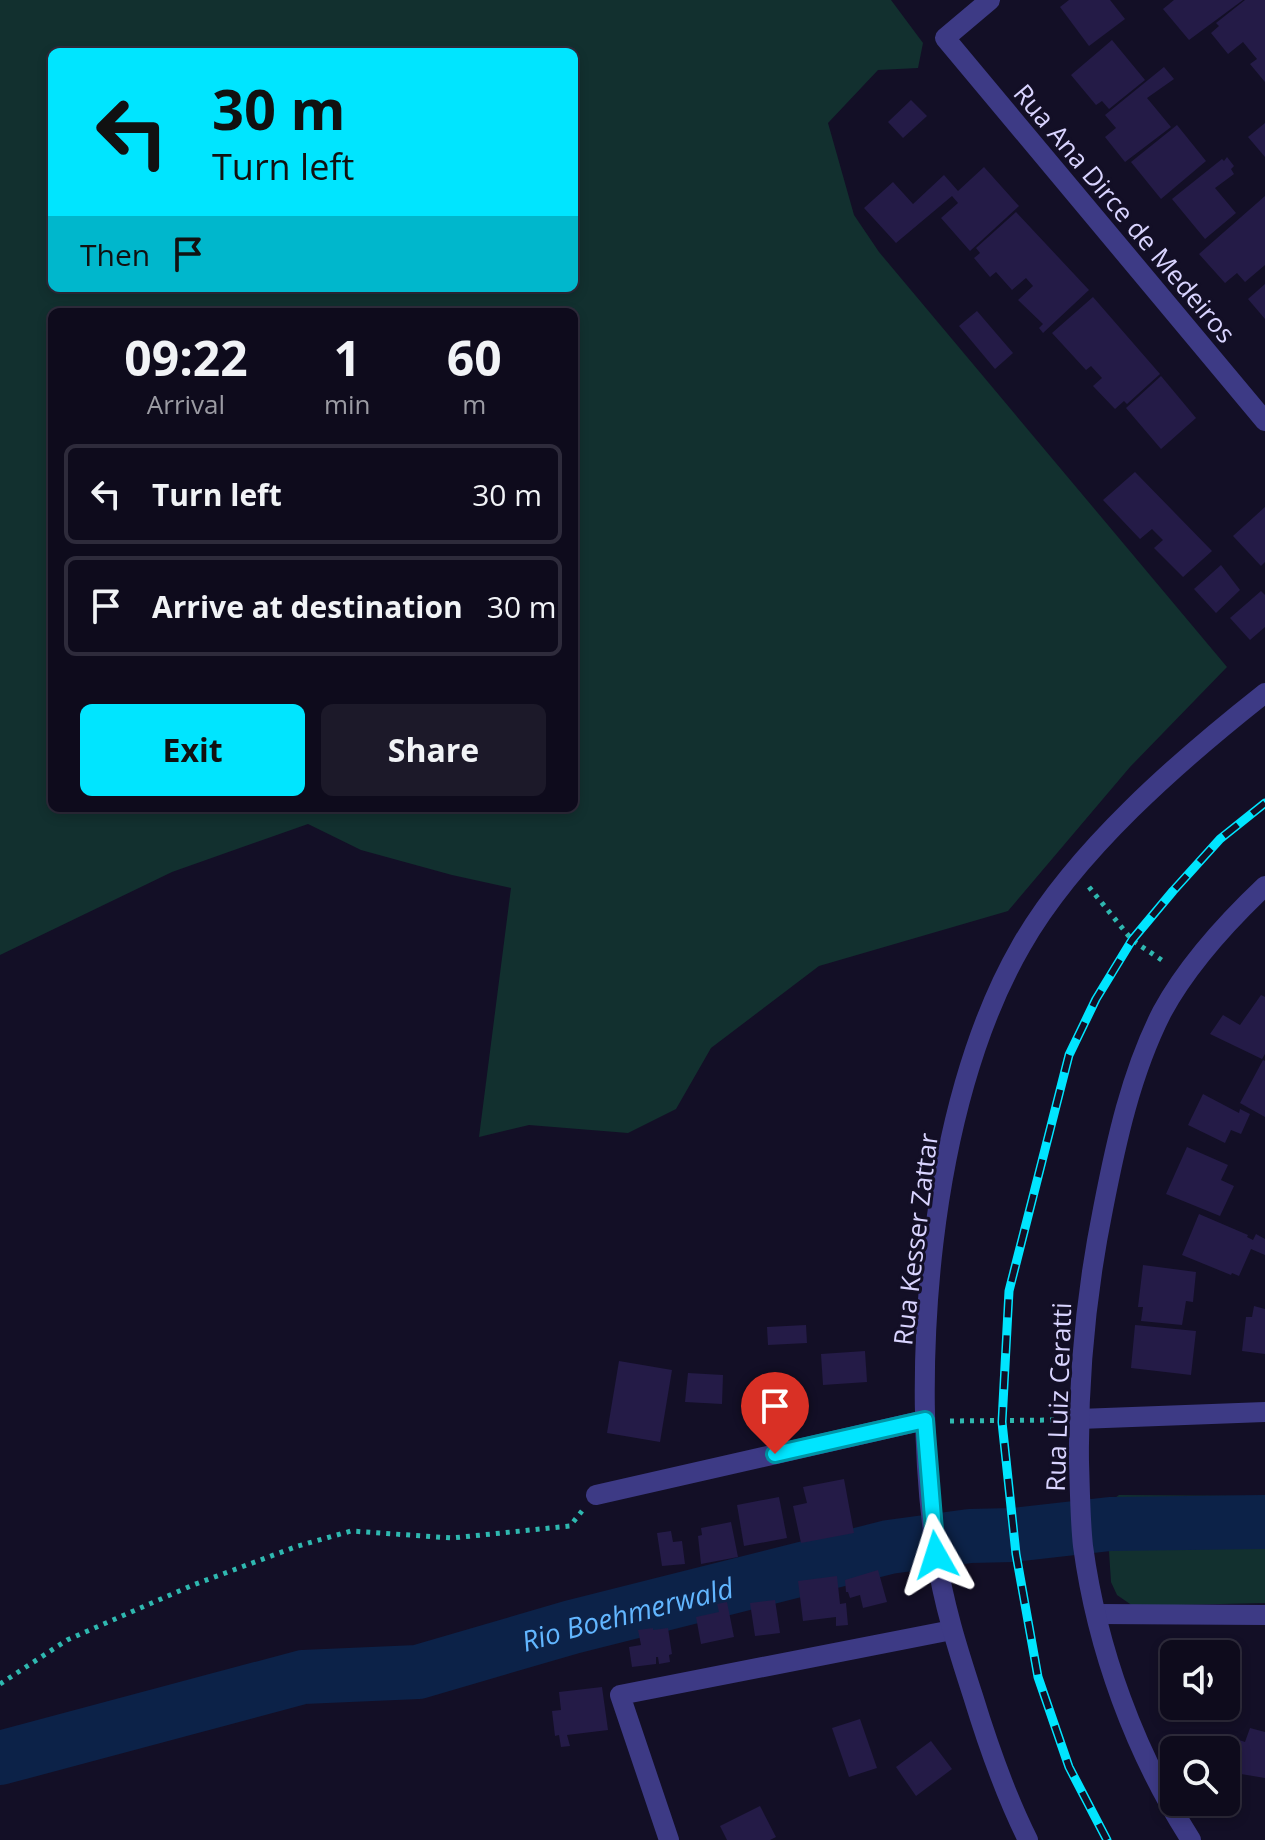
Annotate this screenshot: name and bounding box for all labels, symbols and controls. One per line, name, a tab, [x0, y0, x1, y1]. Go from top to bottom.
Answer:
text: 30 m	[212, 70, 346, 146]
street label: Rua Ana Dirce de Medeiros	[1006, 76, 1244, 350]
icon: left	[80, 80, 184, 184]
text: Turn left	[212, 142, 354, 191]
icon: arrive	[166, 232, 210, 276]
text: Then	[80, 234, 150, 275]
text: 09:22	[124, 325, 248, 390]
text: 1	[334, 325, 361, 390]
text: 60	[447, 325, 502, 390]
text: Arrival	[147, 386, 225, 422]
text: min	[324, 386, 371, 422]
text: m	[462, 386, 486, 422]
icon: left	[84, 472, 128, 516]
text: Turn left	[152, 474, 282, 515]
text: 30 m	[472, 474, 542, 515]
icon: arrive	[84, 584, 128, 628]
text: Arrive at destination	[152, 586, 463, 627]
text: 30 m	[487, 586, 557, 627]
button: Exit	[80, 704, 305, 796]
button: Share	[321, 704, 546, 796]
street label: Rua Kesser Zattar	[884, 1131, 946, 1347]
street label: Rua Luiz Ceratti	[1037, 1302, 1079, 1492]
pin	[741, 1372, 809, 1454]
icon: arrive	[753, 1384, 797, 1428]
position arrow	[894, 1513, 978, 1597]
water label: Rio Boehmerwald	[517, 1568, 738, 1660]
map controls	[1160, 1640, 1240, 1816]
button: sound	[1160, 1640, 1240, 1720]
button: search	[1160, 1736, 1240, 1816]

